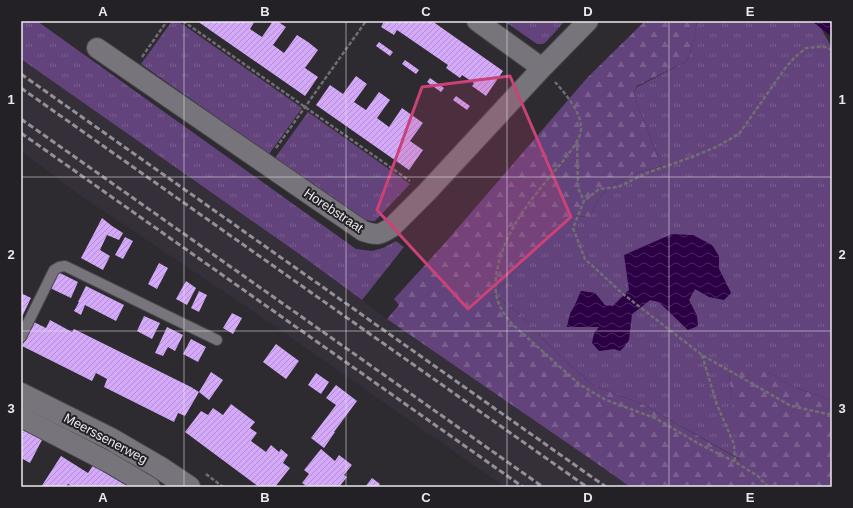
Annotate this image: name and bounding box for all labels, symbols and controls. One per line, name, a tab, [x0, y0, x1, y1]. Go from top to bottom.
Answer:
text: A	[98, 4, 108, 19]
text: B	[260, 4, 270, 19]
text: C	[421, 4, 431, 19]
text: D	[583, 4, 593, 19]
text: E	[746, 4, 755, 19]
text: 1	[7, 92, 15, 107]
text: 1	[838, 92, 846, 107]
street label: Horebstraat	[301, 185, 366, 236]
text: 2	[7, 247, 15, 262]
text: 2	[838, 247, 846, 262]
text: 3	[7, 401, 15, 416]
text: 3	[838, 401, 846, 416]
street label: Meerssenerweg	[61, 410, 150, 467]
text: A	[98, 490, 108, 505]
text: B	[260, 490, 270, 505]
text: C	[421, 490, 431, 505]
text: D	[583, 490, 593, 505]
text: E	[746, 490, 755, 505]

